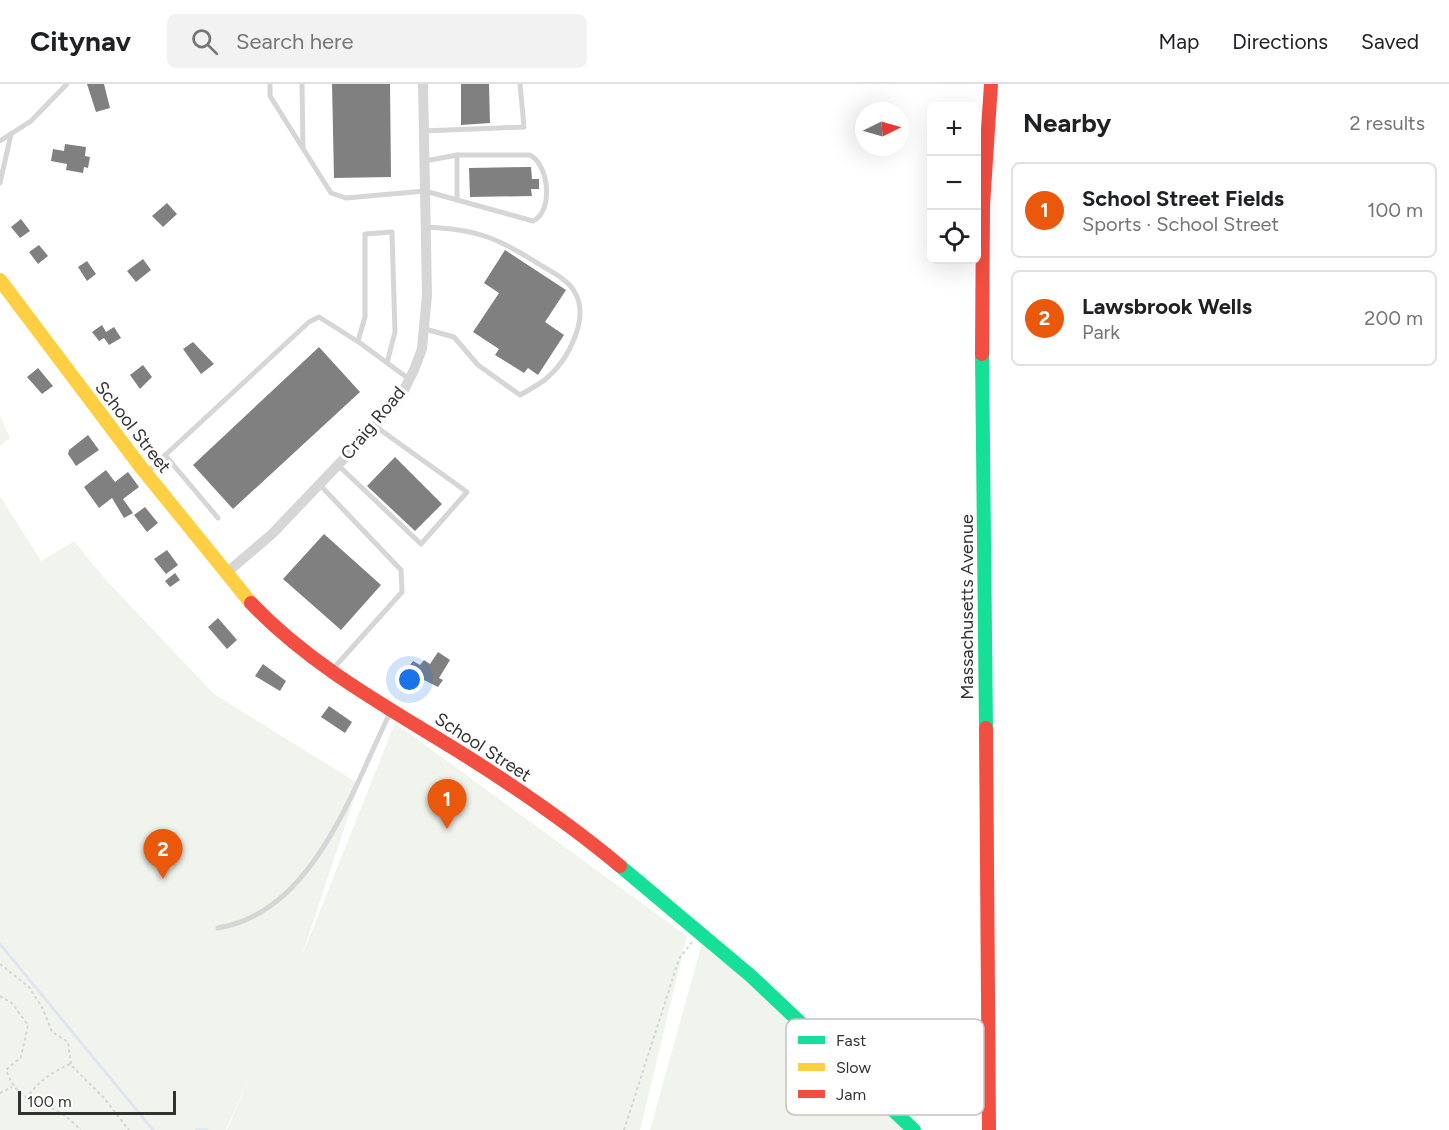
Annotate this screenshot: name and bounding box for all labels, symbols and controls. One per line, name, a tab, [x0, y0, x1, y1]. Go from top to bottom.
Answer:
search box	[167, 14, 587, 68]
text: Citynav	[30, 24, 131, 58]
icon: search	[188, 25, 221, 58]
text: Search here	[236, 28, 354, 55]
text: Map	[1158, 29, 1199, 54]
text: Directions	[1232, 29, 1328, 54]
text: Saved	[1361, 29, 1419, 54]
north arrow	[855, 102, 909, 156]
map controls	[927, 102, 981, 264]
button: +	[927, 102, 981, 156]
text: Nearby	[1023, 107, 1111, 139]
text: 2 results	[1349, 111, 1425, 135]
button: −	[927, 156, 981, 210]
text: School Street Fields	[1082, 185, 1284, 212]
text: 1	[1040, 198, 1049, 222]
text: 100 m	[1367, 198, 1423, 222]
button: locate	[927, 210, 981, 264]
text: Sports · School Street	[1082, 212, 1279, 236]
text: Lawsbrook Wells	[1082, 293, 1252, 320]
text: 2	[1039, 306, 1050, 330]
text: 200 m	[1364, 306, 1423, 330]
text: Park	[1082, 320, 1120, 344]
street label: School Street	[90, 377, 176, 477]
street label: Craig Road	[336, 382, 410, 464]
street label: Massachusetts Avenue	[956, 514, 978, 700]
your location	[395, 665, 424, 694]
street label: School Street	[431, 708, 535, 786]
pin: 1	[428, 780, 466, 829]
pin: 2	[144, 830, 182, 879]
legend	[786, 1019, 984, 1115]
text: Fast	[836, 1031, 866, 1050]
text: Slow	[836, 1058, 871, 1077]
text: Jam	[836, 1085, 866, 1104]
scale bar	[18, 1088, 176, 1116]
text: 100 m	[27, 1092, 72, 1111]

